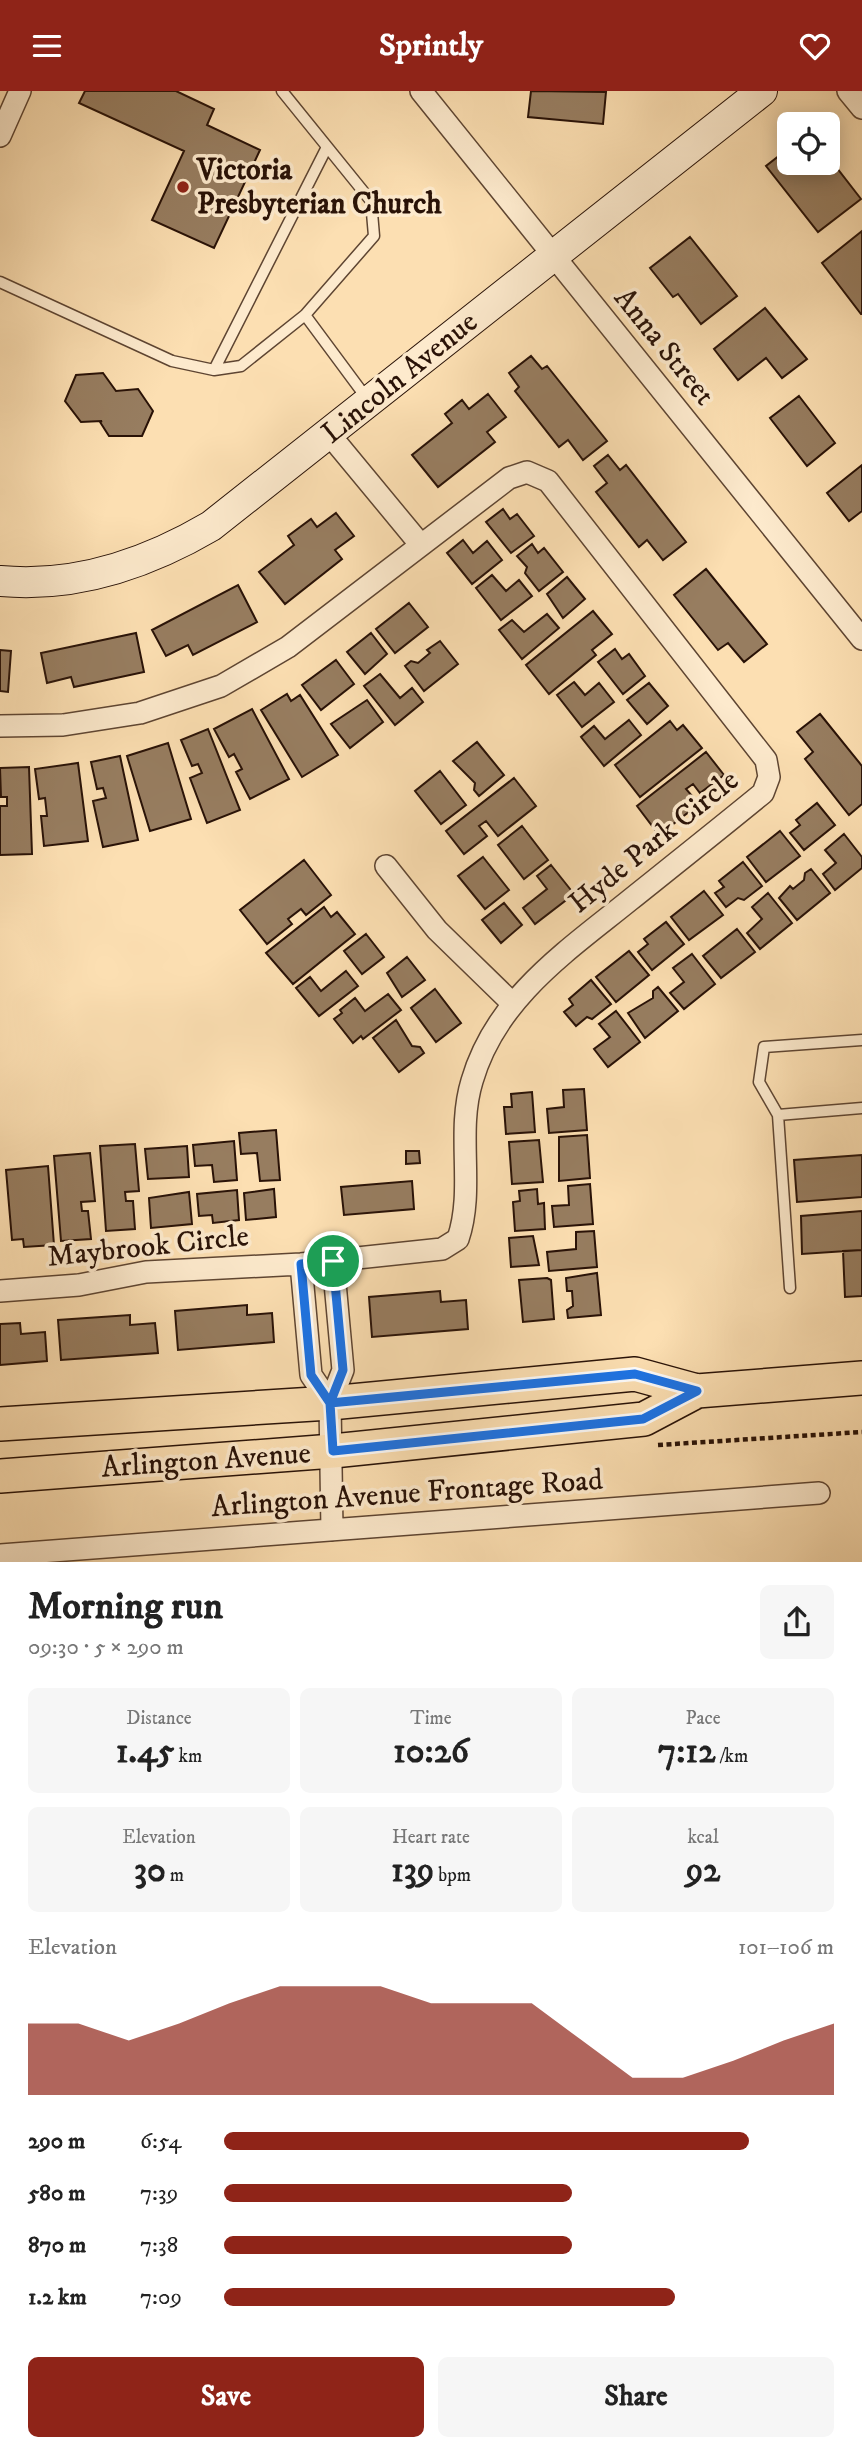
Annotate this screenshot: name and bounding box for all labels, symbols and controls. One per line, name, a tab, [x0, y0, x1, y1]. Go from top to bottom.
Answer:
text: Sprintly	[379, 26, 483, 66]
icon: menu	[28, 27, 66, 65]
icon: heart	[796, 27, 834, 65]
map controls	[777, 112, 840, 175]
button: locate	[777, 112, 840, 175]
place label: Victoria Presbyterian Church	[196, 152, 442, 223]
marker: Victoria Presbyterian Church	[175, 179, 191, 195]
street label: Anna Street	[605, 281, 723, 413]
street label: Lincoln Avenue	[315, 304, 485, 452]
street label: Hyde Park Circle	[562, 762, 746, 922]
street label: Maybrook Circle	[45, 1218, 251, 1276]
pin	[303, 1231, 363, 1291]
icon: arrive	[314, 1242, 352, 1280]
street label: Arlington Avenue	[100, 1435, 312, 1487]
street label: Arlington Avenue Frontage Road	[210, 1462, 604, 1526]
text: Morning run	[28, 1583, 223, 1631]
button: share	[760, 1585, 834, 1659]
text: 09:30 · 5 × 290 m	[28, 1633, 184, 1662]
text: Distance	[126, 1707, 192, 1730]
text: Time	[410, 1707, 452, 1730]
text: Pace	[685, 1707, 721, 1730]
text: 1.45	[116, 1730, 175, 1774]
text: 10:26	[393, 1730, 469, 1774]
text: 7:12	[658, 1730, 715, 1774]
text: km	[175, 1745, 202, 1768]
text: /km	[715, 1745, 748, 1768]
text: Elevation	[122, 1826, 196, 1849]
text: Heart rate	[392, 1826, 470, 1849]
text: kcal	[687, 1826, 719, 1849]
text: 30	[134, 1849, 166, 1893]
text: 139	[391, 1849, 434, 1893]
text: 92	[686, 1849, 720, 1893]
text: m	[166, 1864, 184, 1887]
text: bpm	[434, 1864, 471, 1887]
text: Elevation	[28, 1933, 117, 1962]
text: 101–106 m	[738, 1933, 834, 1962]
text: 290 m	[28, 2127, 85, 2156]
text: 6:54	[140, 2127, 181, 2156]
text: 580 m	[28, 2179, 85, 2208]
text: 7:39	[140, 2179, 178, 2208]
text: 870 m	[28, 2231, 86, 2260]
text: 7:38	[140, 2231, 178, 2260]
text: 1.2 km	[28, 2283, 87, 2312]
text: 7:09	[140, 2283, 182, 2312]
button: Save	[28, 2357, 424, 2437]
button: Share	[438, 2357, 834, 2437]

